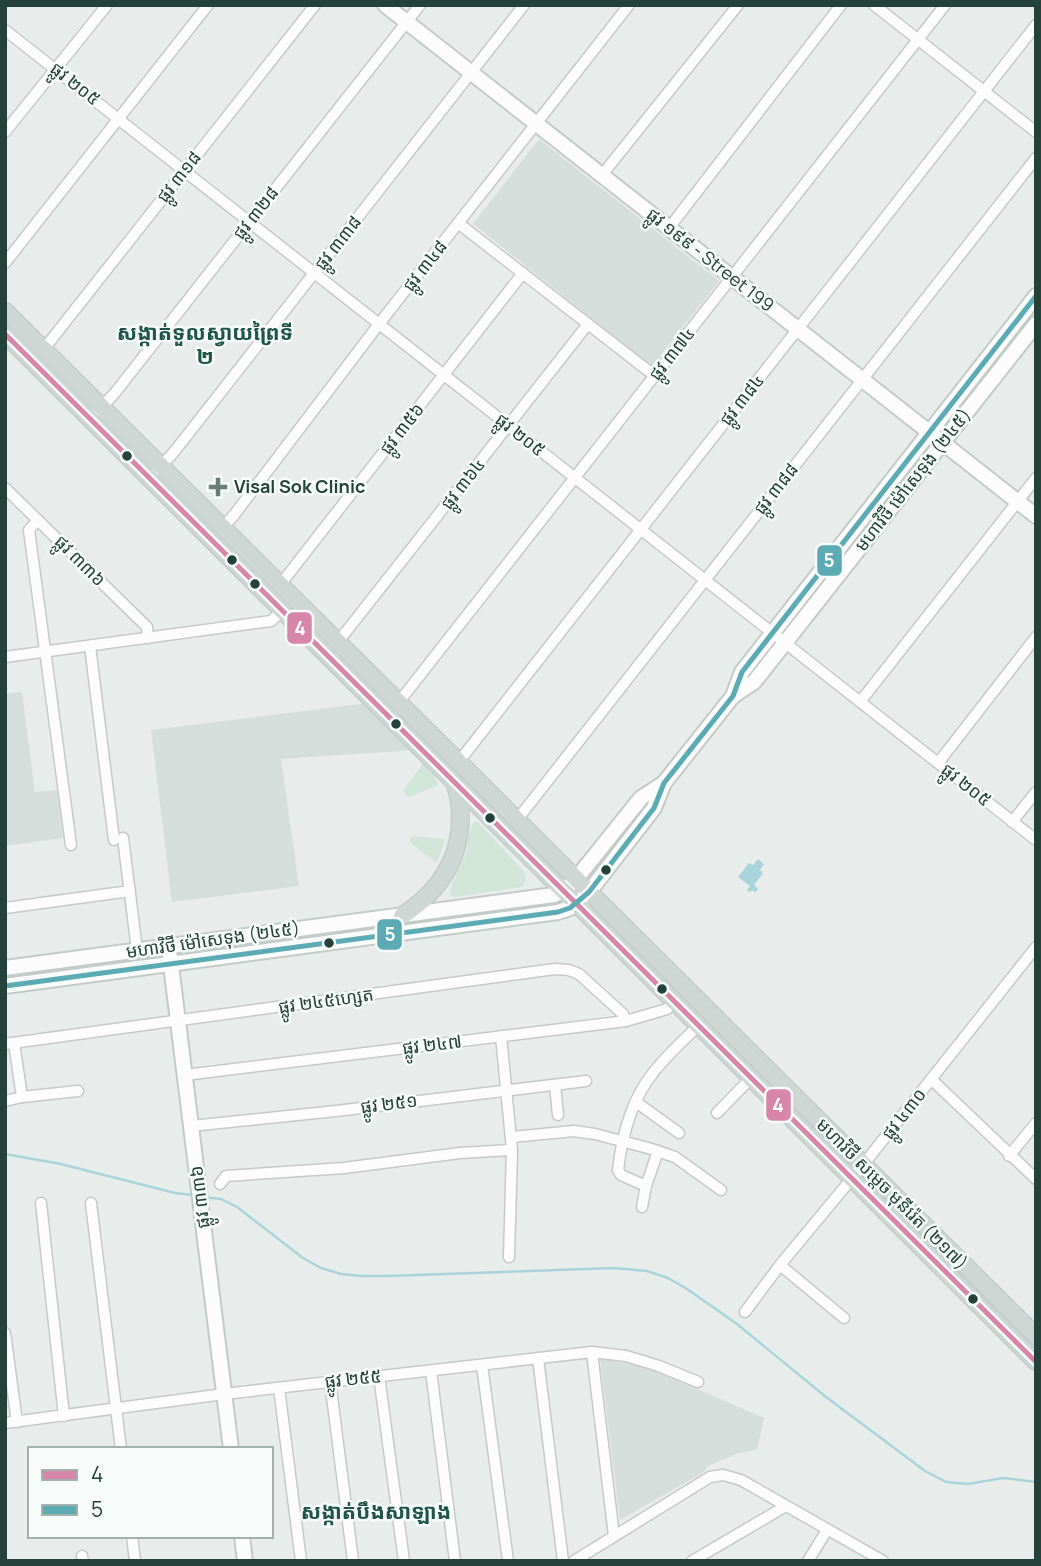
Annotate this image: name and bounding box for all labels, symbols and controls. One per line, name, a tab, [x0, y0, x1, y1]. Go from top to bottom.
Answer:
street label: ផ្លូវ ២០៥	[42, 56, 106, 115]
street label: ផ្លូវ ៣១៨	[151, 146, 210, 210]
street label: ផ្លូវ ៣២៨	[227, 181, 288, 247]
street label: ផ្លូវ ១៩៩ - Street 199	[639, 202, 779, 321]
street label: ផ្លូវ ៣៣៨	[308, 210, 370, 278]
street label: ផ្លូវ ៣៤៨	[397, 235, 456, 299]
district label: សង្កាត់ទួលស្វាយព្រៃទី ២	[117, 318, 293, 370]
street label: ផ្លូវ ៣៧៤	[643, 322, 704, 388]
street label: ផ្លូវ ៣៨៤	[714, 369, 773, 433]
street label: ផ្លូវ ៣៥៦	[374, 398, 433, 462]
street label: មហាវិថី ម៉ៅសេទុង (២៤៥)	[849, 403, 977, 557]
street label: ផ្លូវ ២០៥	[487, 407, 551, 466]
unlabelled marker	[120, 449, 134, 463]
street label: ផ្លូវ ៣៦៤	[435, 453, 494, 517]
street label: ផ្លូវ ៣៨៨	[748, 458, 807, 522]
place label: Visal Sok Clinic	[234, 474, 365, 498]
marker: Visal Sok Clinic	[208, 477, 228, 497]
street label: ផ្លូវ ៣៣៦	[46, 529, 112, 595]
line badge: 5	[816, 544, 843, 577]
text: 5	[823, 547, 835, 573]
unlabelled marker	[225, 553, 239, 567]
unlabelled marker	[248, 577, 262, 591]
line badge: 4	[286, 611, 313, 645]
text: 4	[294, 615, 306, 641]
unlabelled marker	[389, 717, 403, 731]
street label: ផ្លូវ ២០៥	[933, 757, 997, 816]
unlabelled marker	[483, 811, 497, 825]
unlabelled marker	[599, 863, 613, 877]
street label: មហាវិថី ម៉ៅសេទុង (២៤៥)	[124, 915, 302, 965]
line badge: 5	[376, 918, 403, 951]
text: 5	[384, 921, 396, 947]
unlabelled marker	[322, 936, 336, 950]
street label: ផ្លូវ ២៤៥ហ្សេត	[277, 981, 376, 1024]
unlabelled marker	[655, 982, 669, 996]
street label: ផ្លូវ ២៤៧	[401, 1028, 464, 1065]
street label: ផ្លូវ ៤៣០	[876, 1083, 935, 1147]
street label: ផ្លូវ ២៥១	[359, 1088, 419, 1124]
line badge: 4	[765, 1088, 792, 1122]
text: 4	[772, 1092, 784, 1118]
street label: មហាវិថី សម្តេច មុនីរ៉េត (២១៧)	[811, 1112, 974, 1275]
street label: ផ្លូវ ៣៣៦	[183, 1164, 220, 1230]
unlabelled marker	[966, 1292, 980, 1306]
street label: ផ្លូវ ២៥៥	[323, 1363, 383, 1398]
legend	[28, 1447, 273, 1538]
text: 4	[91, 1460, 103, 1488]
text: 5	[91, 1495, 103, 1523]
district label: សង្កាត់បឹងសាឡាង	[301, 1497, 451, 1526]

